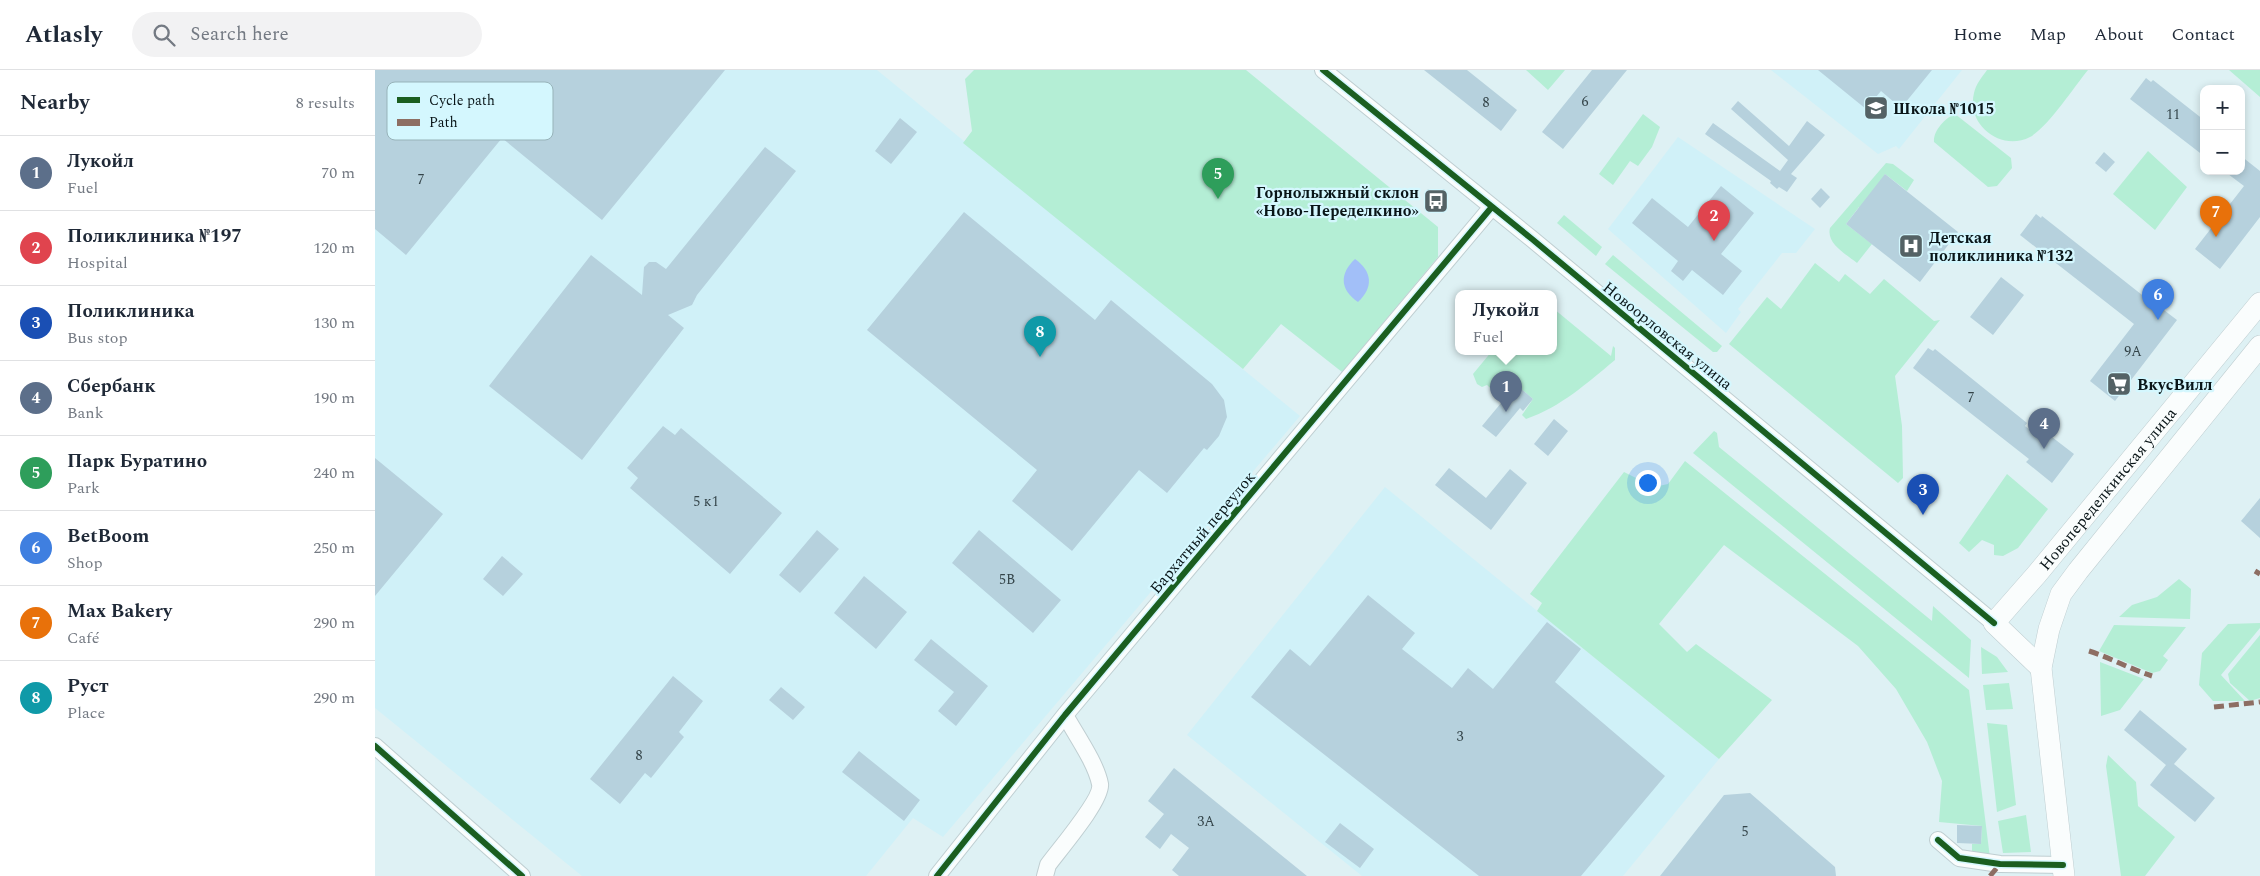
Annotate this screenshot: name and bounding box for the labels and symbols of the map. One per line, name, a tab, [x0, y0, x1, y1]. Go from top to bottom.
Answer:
legend	[387, 82, 553, 140]
text: Cycle path	[429, 90, 495, 111]
house number: 6	[1582, 91, 1589, 112]
house number: 8	[1483, 92, 1490, 113]
school or university icon: Школа №1015	[1863, 95, 1889, 121]
place label: Школа №1015	[1893, 97, 1995, 121]
house number: 11	[2166, 104, 2180, 125]
text: Path	[429, 112, 458, 133]
pin: 5	[1202, 158, 1234, 199]
house number: 7	[418, 169, 425, 190]
place label: Горнолыжный склон «Ново-Переделкино»	[1256, 181, 1420, 223]
bus stop icon: Горнолыжный склон «Ново-Переделкино»	[1423, 188, 1449, 214]
pin: 7	[2200, 196, 2232, 237]
pin: 2	[1698, 200, 1730, 241]
place label: Детская поликлиника №132	[1929, 226, 2073, 268]
hospital icon: Детская поликлиника №132	[1898, 233, 1924, 259]
street label: Новоорловская улица	[1597, 276, 1738, 396]
pin: 6	[2142, 279, 2174, 320]
pin: 8	[1024, 316, 1056, 357]
house number: 9А	[2124, 341, 2142, 362]
pin: 1	[1490, 371, 1522, 412]
supermarket icon: ВкусВилл	[2106, 371, 2132, 397]
place label: ВкусВилл	[2137, 373, 2213, 397]
house number: 7	[1968, 387, 1975, 408]
street label: Новопеределкинская улица	[2034, 402, 2183, 576]
pin: 4	[2028, 408, 2060, 449]
street label: Бархатный переулок	[1144, 466, 1261, 599]
your location	[1635, 470, 1661, 496]
pin: 3	[1907, 474, 1939, 515]
house number: 5 к1	[693, 491, 719, 512]
house number: 5В	[999, 569, 1015, 590]
house number: 3	[1457, 726, 1464, 747]
house number: 8	[636, 745, 643, 766]
house number: 3А	[1197, 811, 1215, 832]
house number: 5	[1742, 821, 1749, 842]

